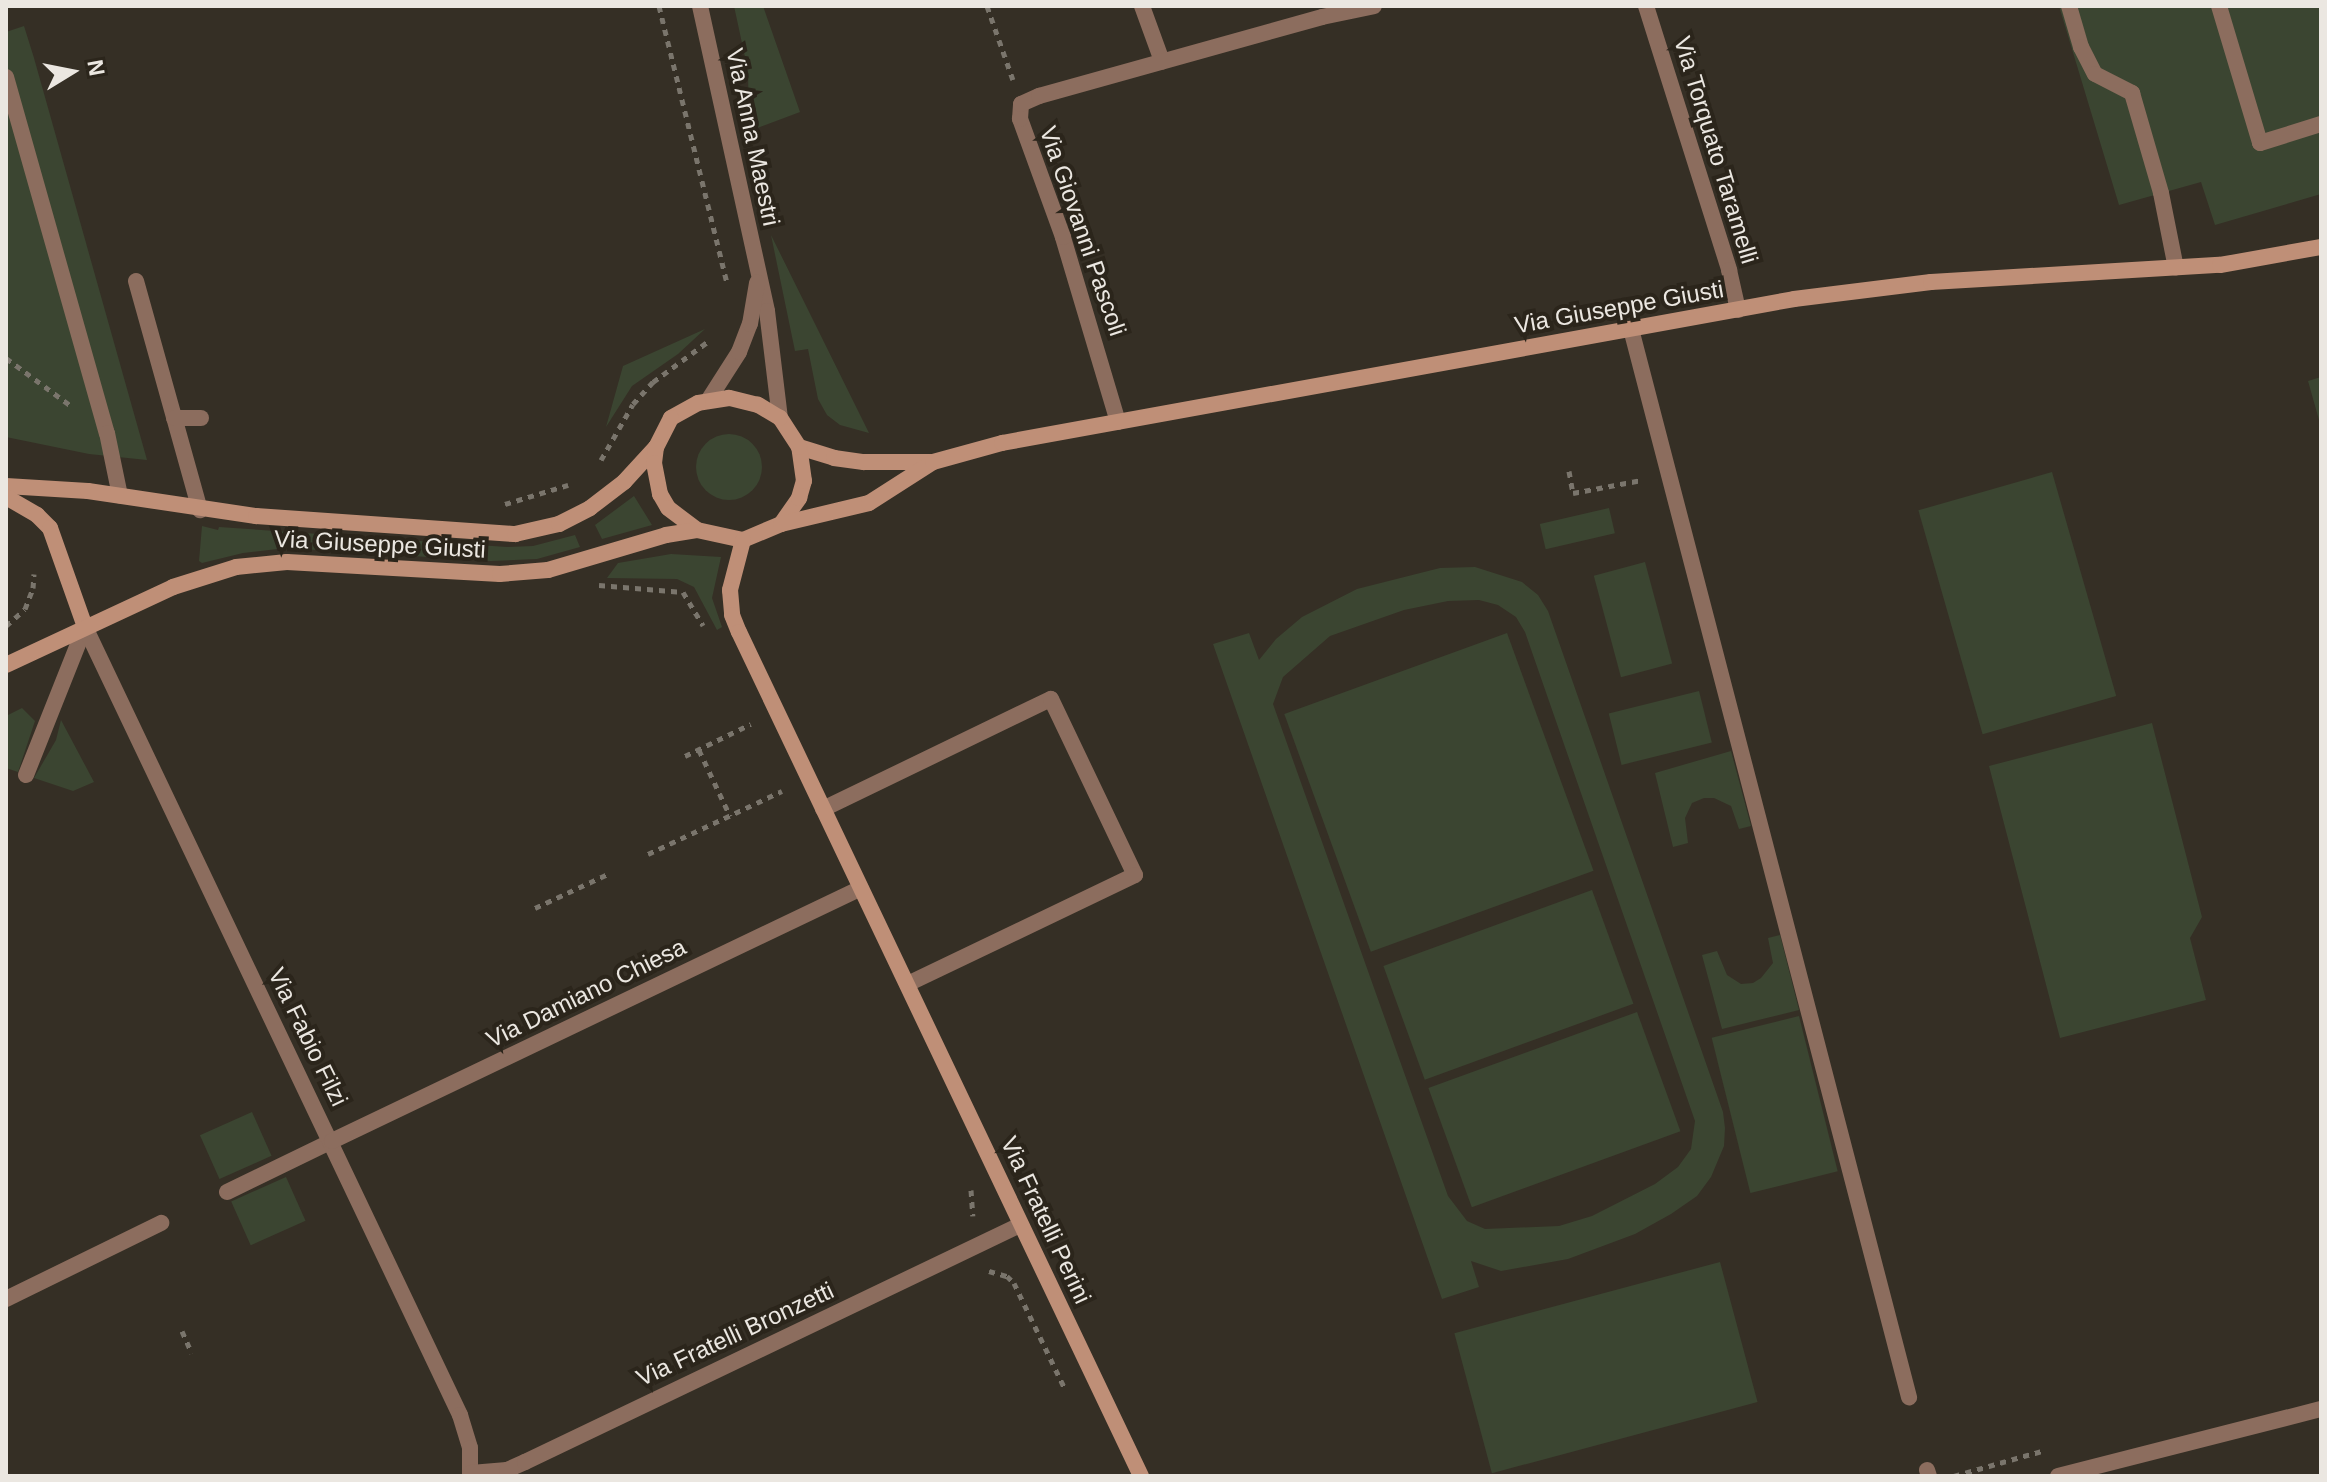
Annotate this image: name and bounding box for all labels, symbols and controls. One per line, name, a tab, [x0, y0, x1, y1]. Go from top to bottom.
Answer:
north arrow	[32, 32, 112, 112]
street label: Via Torquato Taramelli	[1668, 32, 1764, 268]
street label: Via Anna Maestri	[720, 45, 786, 229]
text: N	[82, 58, 110, 78]
street label: Via Giovanni Pascoli	[1034, 122, 1132, 340]
street label: Via Giuseppe Giusti	[1512, 274, 1726, 340]
street label: Via Giuseppe Giusti	[274, 524, 486, 564]
street label: Via Damiano Chiesa	[482, 932, 690, 1054]
street label: Via Fabio Filzi	[262, 963, 354, 1111]
street label: Via Fratelli Perini	[995, 1132, 1097, 1308]
street label: Via Fratelli Bronzetti	[632, 1276, 838, 1392]

